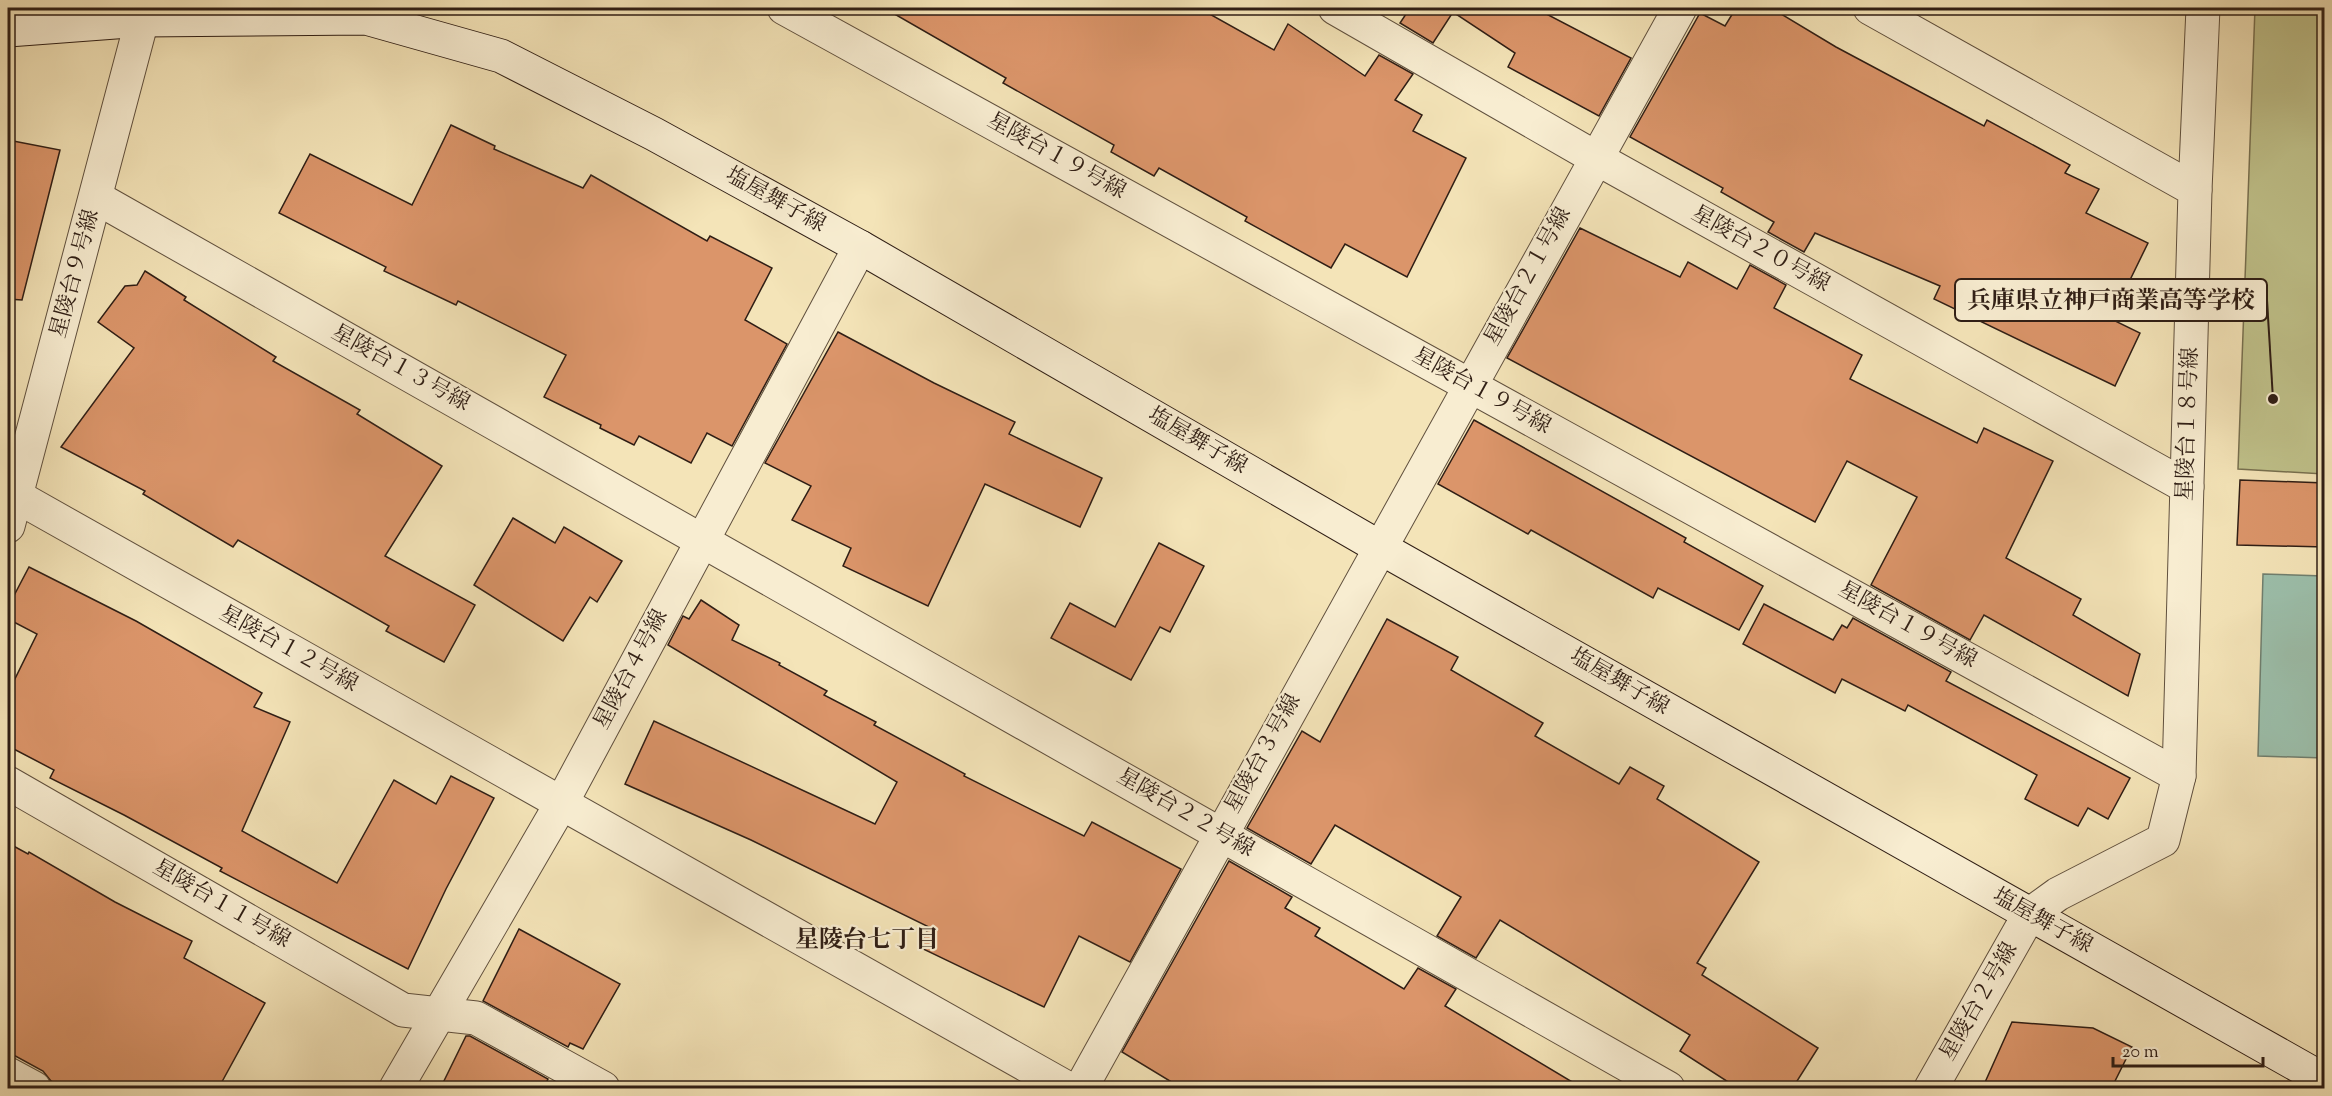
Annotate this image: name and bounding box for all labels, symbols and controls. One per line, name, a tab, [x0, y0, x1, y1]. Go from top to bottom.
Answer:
street label: 星陵台１９号線	[981, 106, 1131, 208]
street label: 塩屋舞子線	[719, 160, 831, 242]
street label: 星陵台２０号線	[1685, 199, 1835, 301]
street label: 星陵台２１号線	[1478, 202, 1580, 352]
street label: 星陵台９号線	[43, 206, 109, 342]
callout: 兵庫県立神戸商業高等学校	[1955, 279, 2267, 321]
text: 兵庫県立神戸商業高等学校	[1967, 285, 2255, 319]
street label: 星陵台１３号線	[325, 318, 475, 420]
street label: 星陵台１９号線	[1406, 341, 1556, 443]
street label: 星陵台１８号線	[2170, 346, 2208, 502]
street label: 塩屋舞子線	[1141, 401, 1253, 483]
street label: 星陵台１９号線	[1832, 575, 1982, 677]
street label: 星陵台１２号線	[213, 599, 363, 701]
street label: 星陵台４号線	[587, 604, 677, 736]
street label: 塩屋舞子線	[1563, 642, 1675, 724]
street label: 星陵台３号線	[1218, 689, 1310, 819]
street label: 星陵台２２号線	[1110, 762, 1260, 866]
street label: 星陵台１１号線	[146, 853, 296, 957]
street label: 塩屋舞子線	[1986, 881, 2098, 963]
district label: 星陵台七丁目	[795, 924, 939, 958]
street label: 星陵台２号線	[1933, 937, 2027, 1067]
scale bar	[2113, 1030, 2263, 1068]
text: 20 m	[2122, 1040, 2159, 1066]

